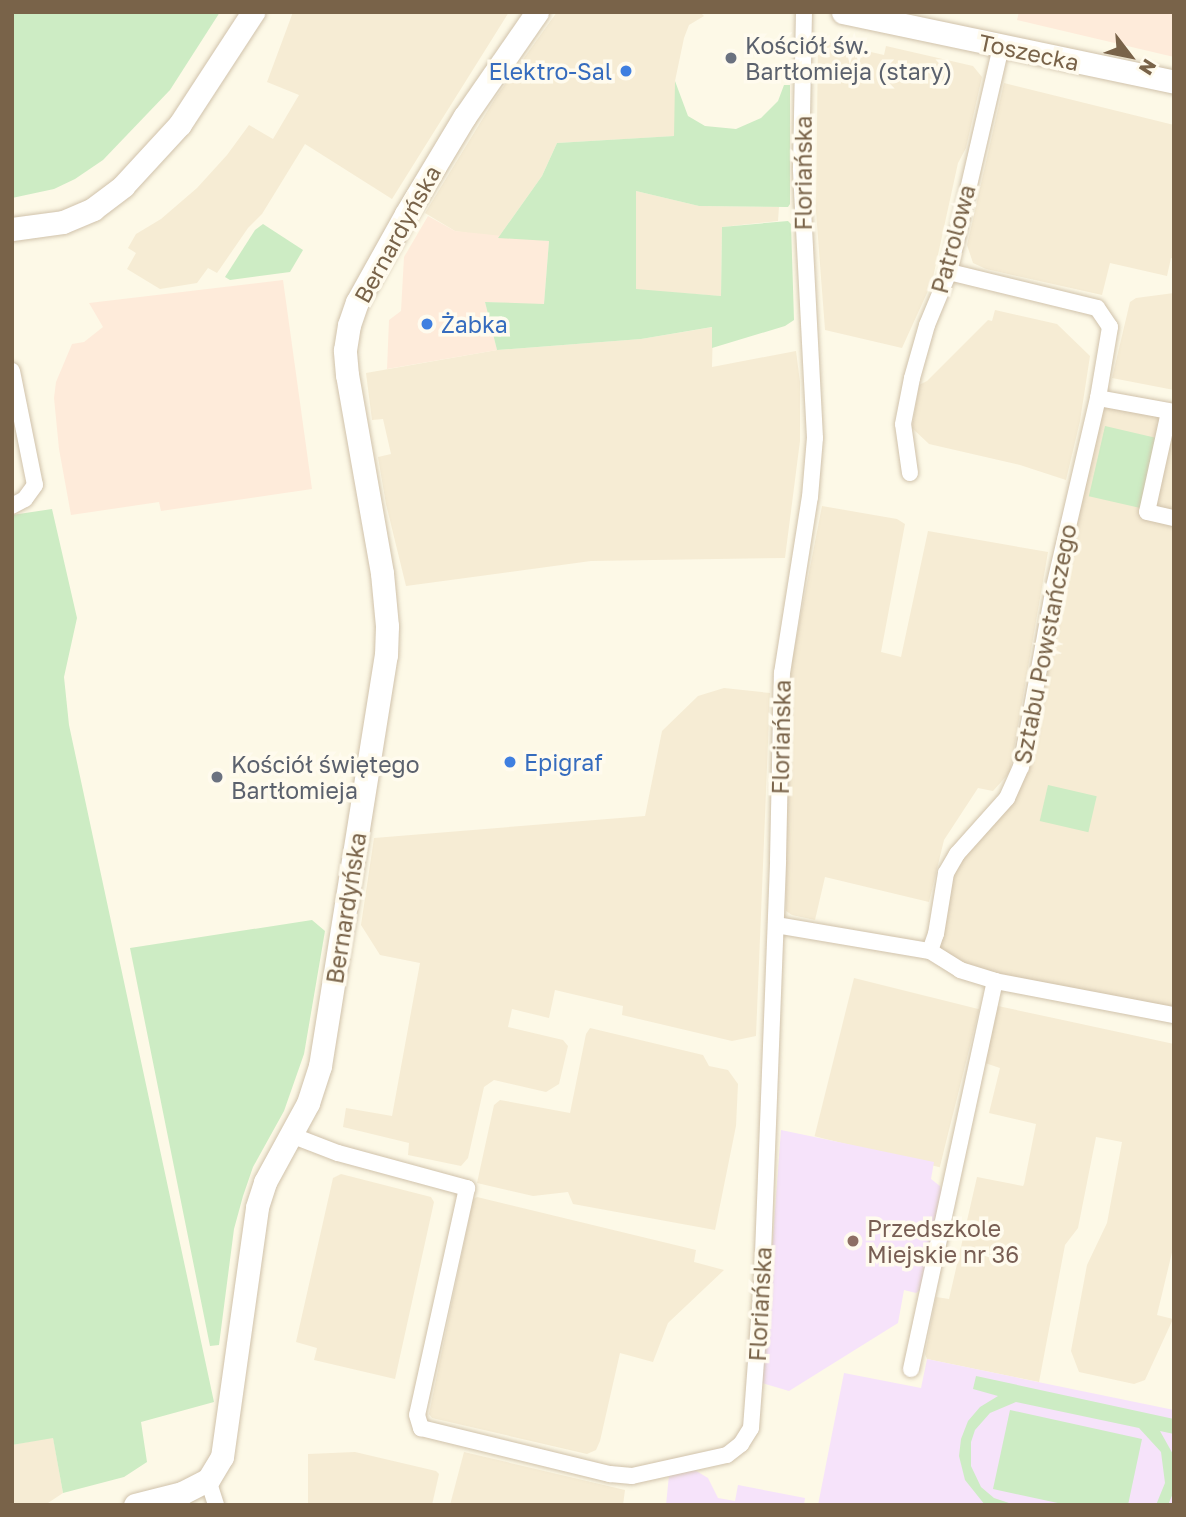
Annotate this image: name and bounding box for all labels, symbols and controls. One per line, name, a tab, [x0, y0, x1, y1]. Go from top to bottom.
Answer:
north arrow	[1095, 21, 1165, 91]
street label: Toszecka	[976, 28, 1082, 76]
place label: Kościół św. Bartłomieja (stary)	[745, 31, 952, 85]
marker: Kościół św. Bartłomieja (stary)	[723, 50, 739, 66]
text: N	[1135, 55, 1162, 80]
place label: Elektro-Sal	[488, 57, 612, 85]
marker: Elektro-Sal	[618, 63, 634, 79]
street label: Floriańska	[789, 116, 817, 230]
street label: Bernardyńska	[348, 161, 446, 307]
street label: Patrolowa	[925, 182, 981, 296]
place label: Żabka	[441, 310, 508, 338]
marker: Żabka	[419, 316, 435, 332]
street label: Sztabu Powstańczego	[1008, 522, 1082, 766]
street label: Floriańska	[766, 679, 796, 795]
place label: Epigraf	[524, 748, 603, 776]
place label: Kościół świętego Bartłomieja	[231, 750, 420, 804]
marker: Epigraf	[502, 754, 518, 770]
marker: Kościół świętego Bartłomieja	[209, 769, 225, 785]
street label: Bernardyńska	[320, 830, 372, 986]
place label: Przedszkole Miejskie nr 36	[867, 1214, 1019, 1268]
marker: Przedszkole Miejskie nr 36	[845, 1233, 861, 1249]
street label: Floriańska	[743, 1246, 777, 1362]

